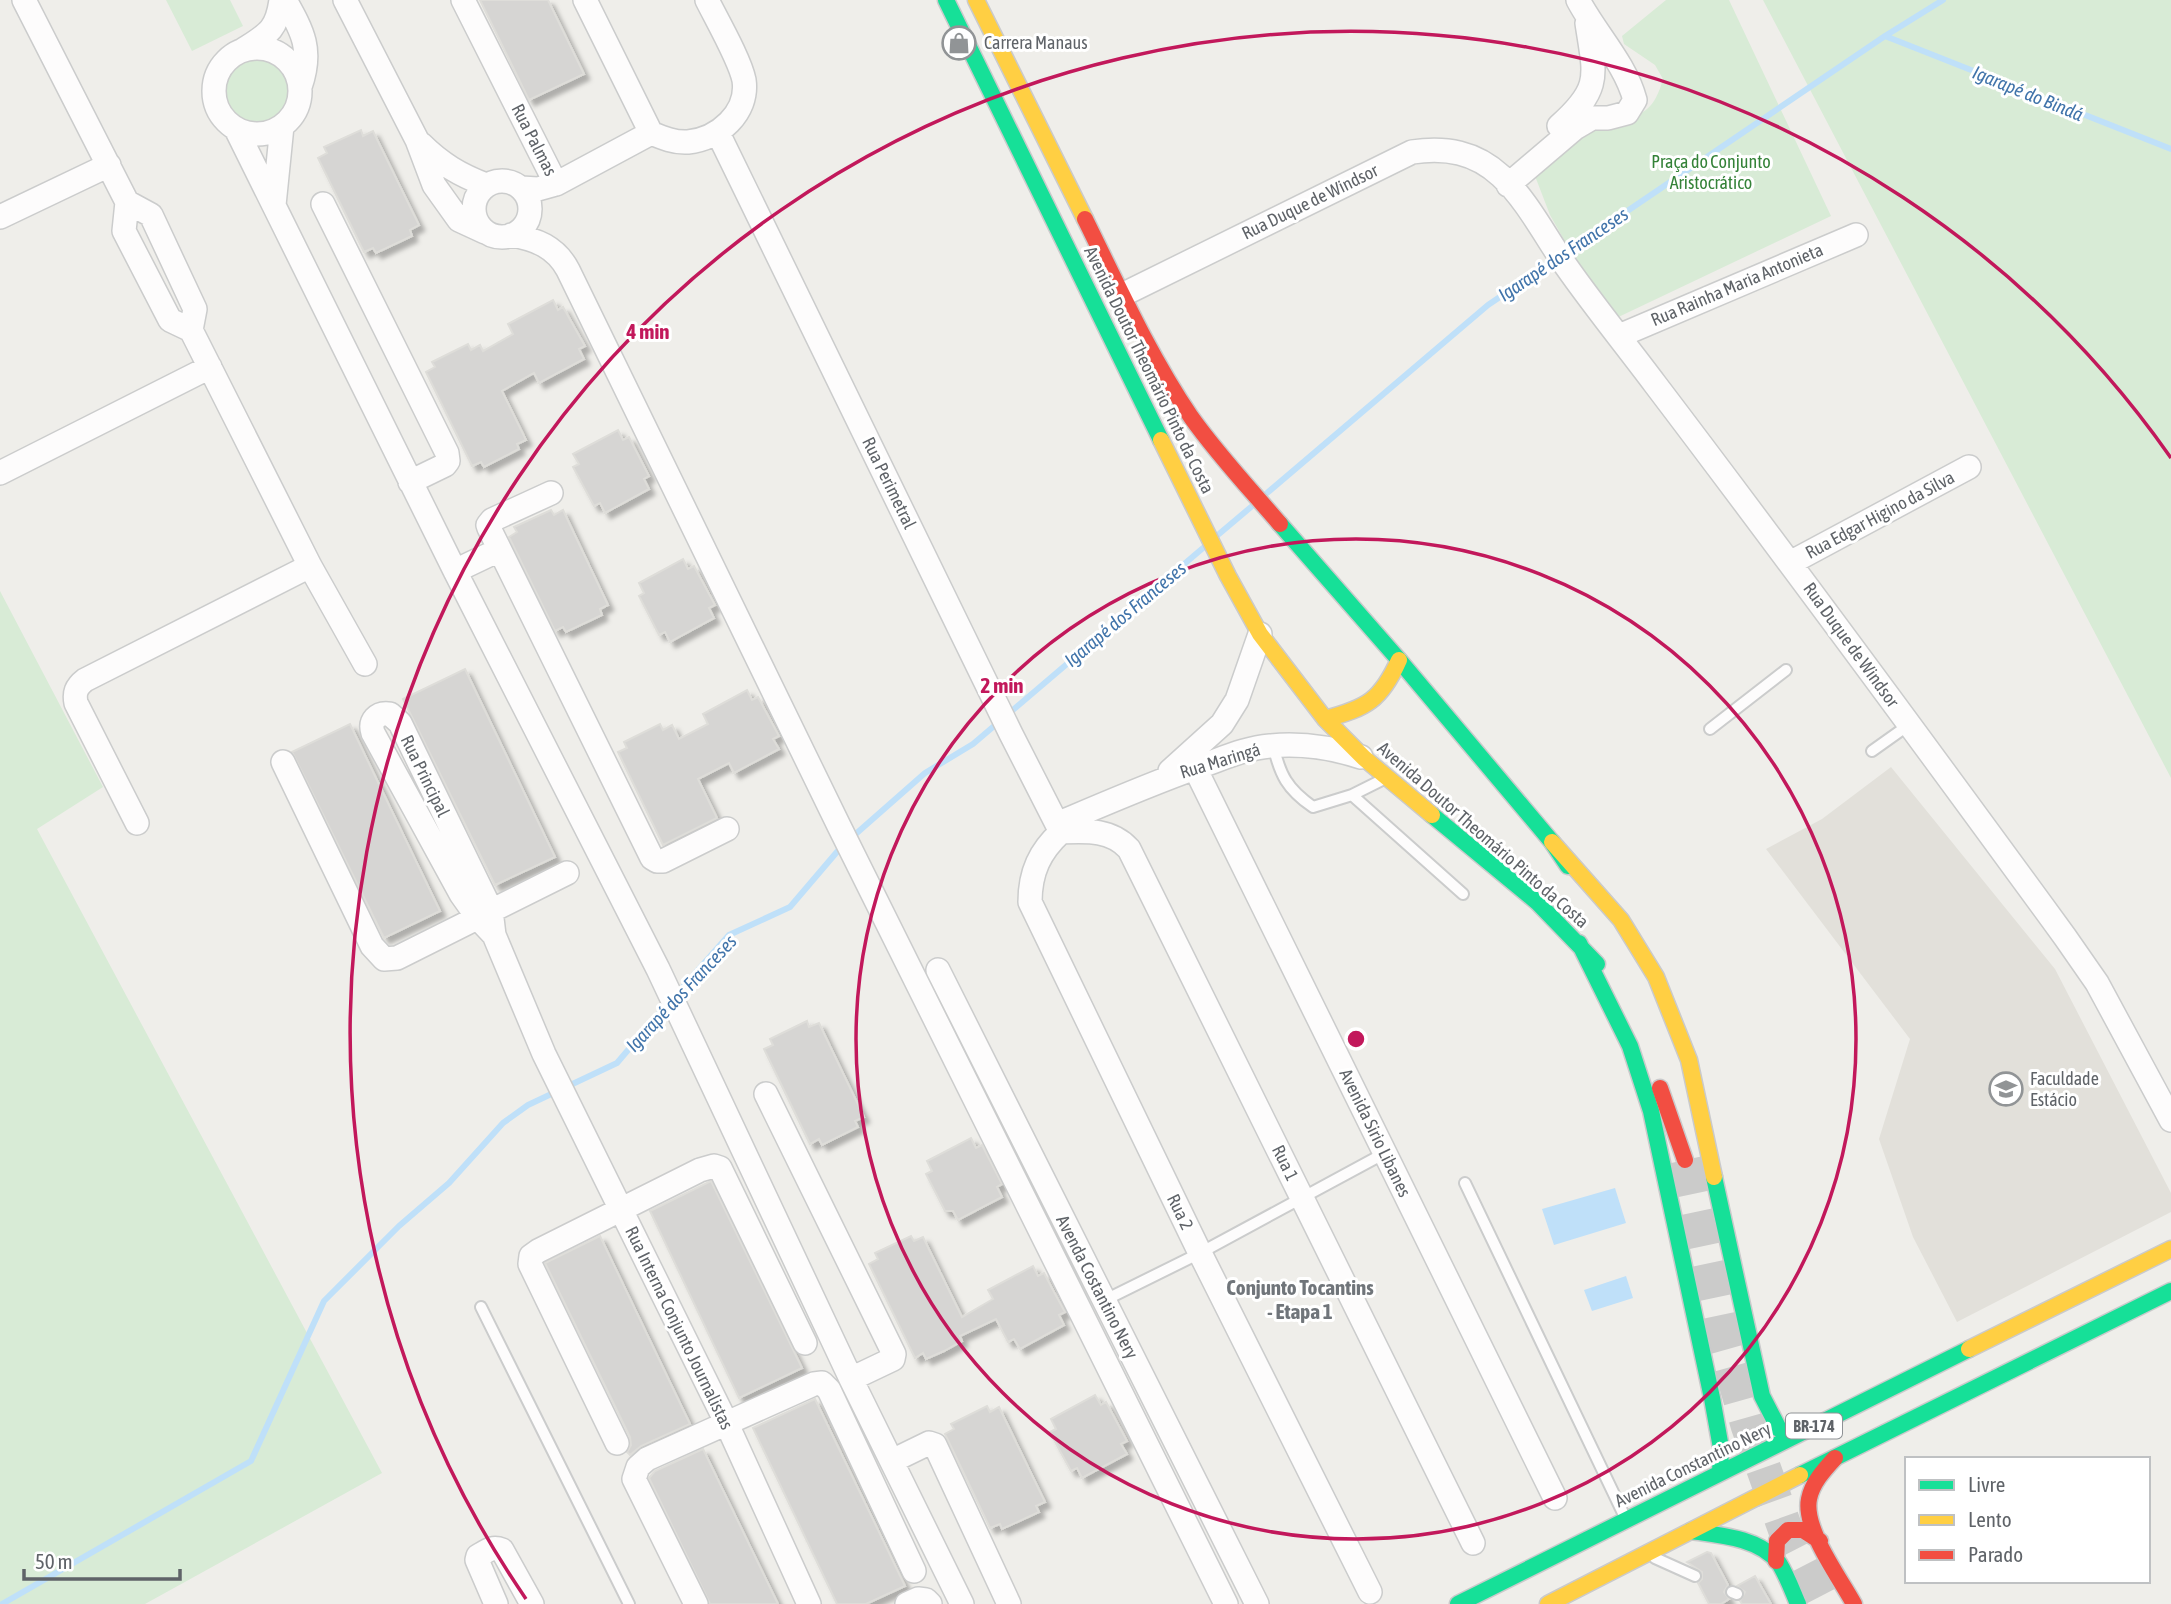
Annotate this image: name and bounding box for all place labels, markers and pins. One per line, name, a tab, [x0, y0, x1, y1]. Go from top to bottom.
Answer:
shop icon: Carrera Manaus	[940, 24, 978, 62]
place label: Carrera Manaus	[984, 32, 1088, 53]
centre of rings	[1344, 1027, 1368, 1051]
place label: Faculdade Estácio	[2030, 1068, 2099, 1110]
school or university icon: Faculdade Estácio	[1987, 1070, 2025, 1108]

